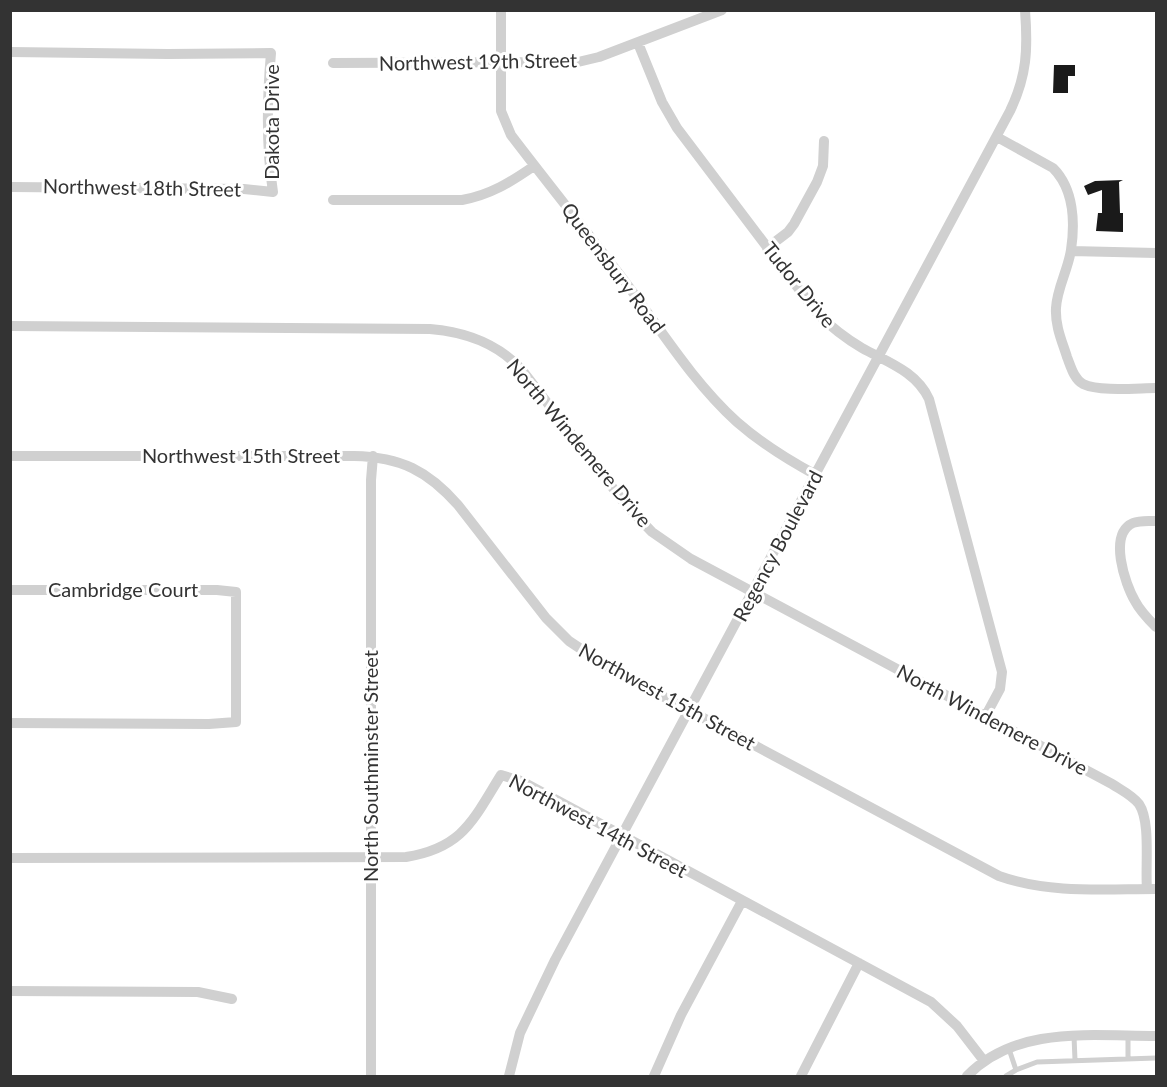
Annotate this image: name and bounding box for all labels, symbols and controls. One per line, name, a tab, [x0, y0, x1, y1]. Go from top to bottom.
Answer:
street label: Northwest 19th Street	[379, 47, 577, 75]
street label: Dakota Drive	[259, 64, 283, 180]
street label: Northwest 18th Street	[43, 173, 241, 201]
street label: Queensbury Road	[557, 198, 671, 337]
street label: Tudor Drive	[758, 237, 842, 332]
street label: North Windemere Drive	[502, 353, 657, 531]
street label: Northwest 15th Street	[142, 443, 340, 467]
street label: Regency Boulevard	[727, 466, 827, 625]
street label: Cambridge Court	[48, 577, 198, 601]
street label: Northwest 15th Street	[575, 638, 760, 755]
street label: North Southminster Street	[358, 650, 382, 882]
street label: North Windemere Drive	[893, 659, 1092, 780]
street label: Northwest 14th Street	[505, 768, 692, 882]

